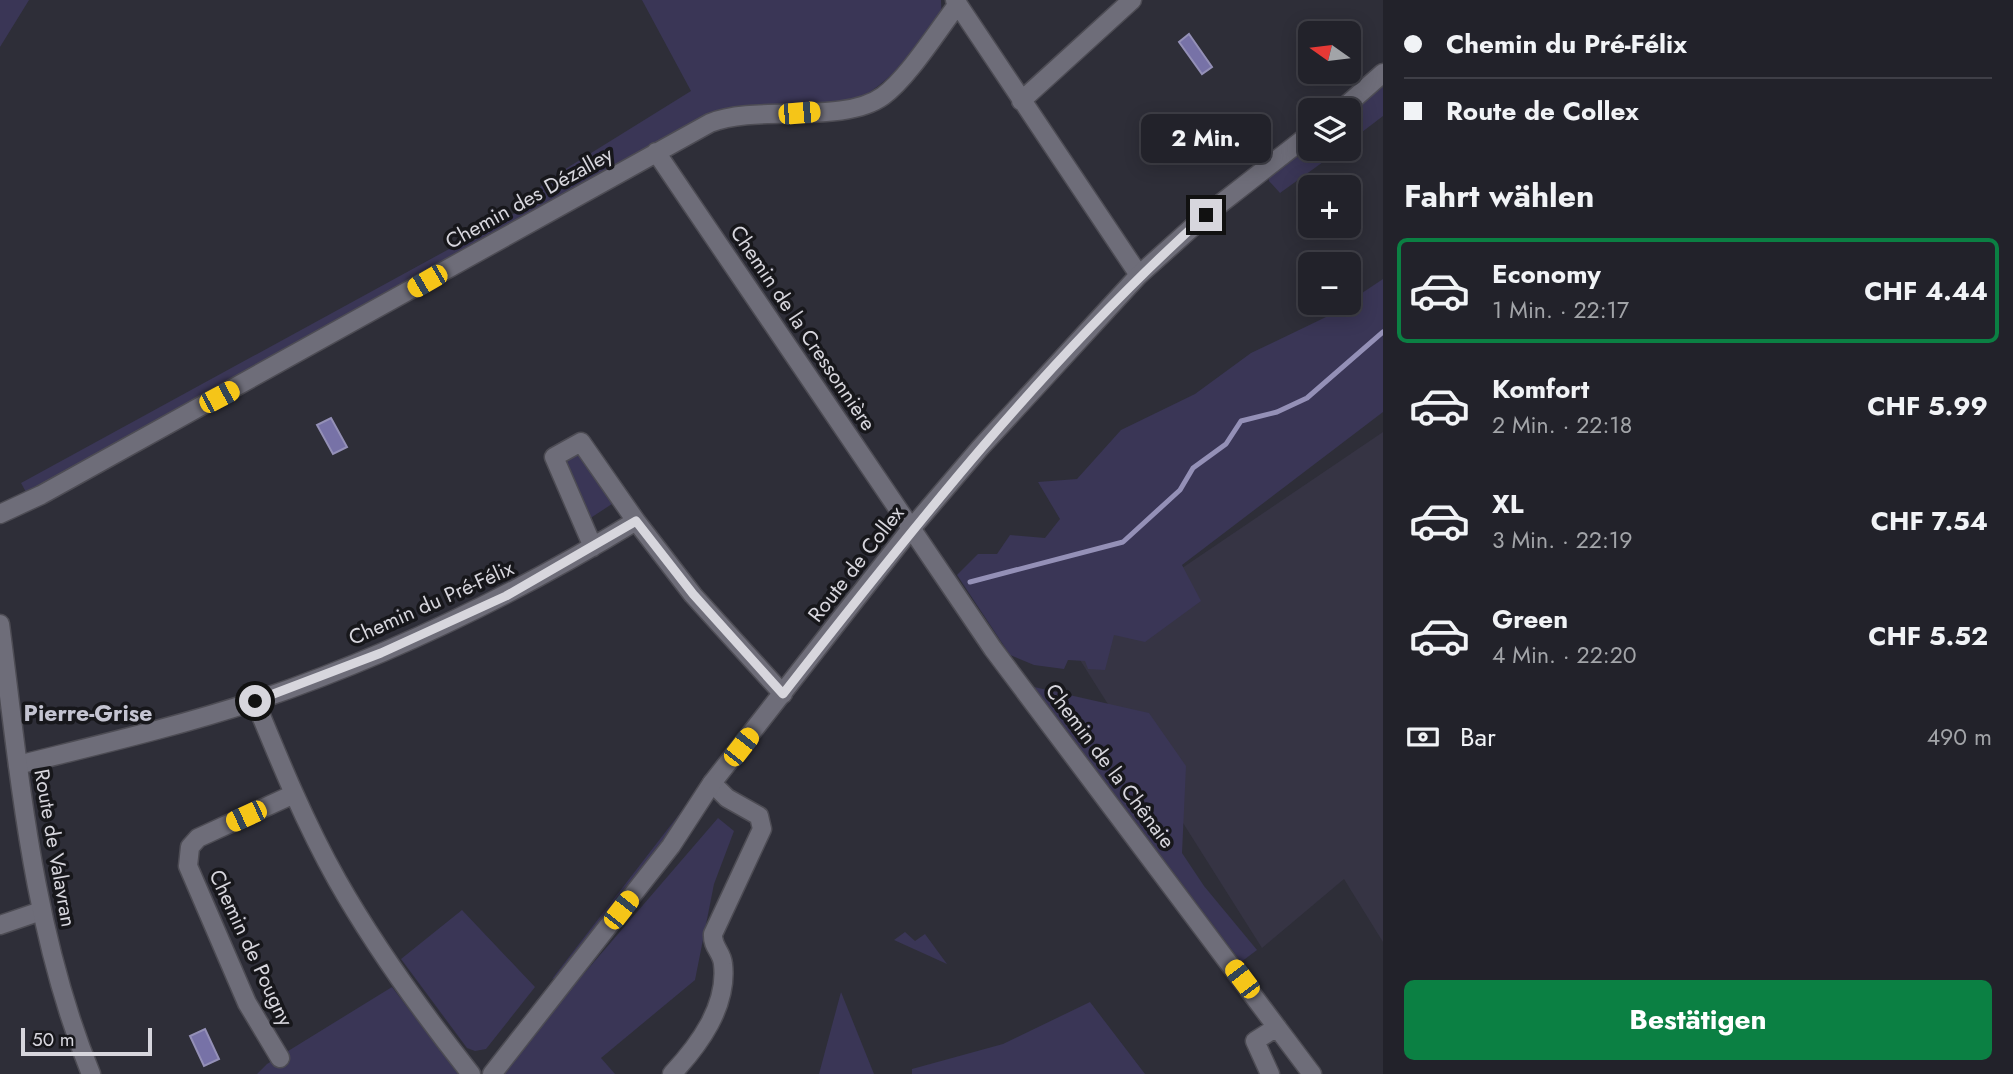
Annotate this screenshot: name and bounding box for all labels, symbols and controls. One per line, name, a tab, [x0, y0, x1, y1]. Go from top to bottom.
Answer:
north arrow	[1298, 21, 1362, 84]
map controls	[1298, 21, 1361, 315]
text: Chemin du Pré-Félix	[1446, 25, 1687, 63]
text: Route de Collex	[1446, 92, 1639, 130]
button: layers	[1298, 98, 1361, 161]
car	[778, 101, 821, 125]
callout: 2 Min.	[1141, 114, 1271, 162]
text: 2 Min.	[1171, 121, 1241, 155]
street label: Chemin des Dézalley	[440, 139, 619, 256]
text: Fahrt wählen	[1404, 173, 1594, 219]
button: +	[1298, 175, 1361, 238]
route end	[1190, 199, 1222, 231]
street label: Chemin de la Cressonnière	[723, 219, 883, 437]
button: −	[1298, 252, 1361, 315]
text: Economy	[1492, 255, 1601, 293]
icon: car	[1408, 259, 1471, 322]
car	[404, 261, 451, 301]
text: CHF 4.44	[1864, 272, 1988, 310]
text: 1 Min. · 22:17	[1492, 293, 1629, 327]
text: Komfort	[1492, 370, 1589, 408]
icon: car	[1408, 374, 1471, 437]
car	[196, 378, 243, 416]
text: CHF 5.99	[1867, 387, 1988, 425]
text: 2 Min. · 22:18	[1492, 408, 1632, 442]
text: XL	[1492, 485, 1524, 523]
icon: car	[1408, 489, 1471, 552]
street label: Route de Collex	[801, 499, 911, 629]
text: CHF 7.54	[1871, 502, 1988, 540]
text: 3 Min. · 22:19	[1492, 523, 1632, 557]
street label: Chemin du Pré-Félix	[344, 553, 518, 653]
text: Green	[1492, 600, 1568, 638]
icon: car	[1408, 604, 1471, 667]
text: CHF 5.52	[1868, 617, 1988, 655]
text: 4 Min. · 22:20	[1492, 638, 1637, 672]
street label: Chemin de la Chênaie	[1038, 677, 1182, 855]
route start	[239, 685, 271, 717]
district label: Pierre-Grise	[24, 696, 152, 730]
icon: cash	[1404, 718, 1442, 756]
text: Bar	[1460, 718, 1496, 756]
text: 490 m	[1927, 720, 1992, 754]
car	[720, 724, 763, 770]
street label: Route de Valavran	[26, 767, 84, 929]
car	[223, 798, 270, 834]
street label: Chemin de Pougny	[201, 865, 301, 1032]
car	[600, 887, 643, 933]
car	[1221, 956, 1264, 1002]
button: Bestätigen	[1404, 980, 1992, 1060]
scale bar	[21, 1025, 152, 1057]
text: 50 m	[32, 1026, 75, 1053]

